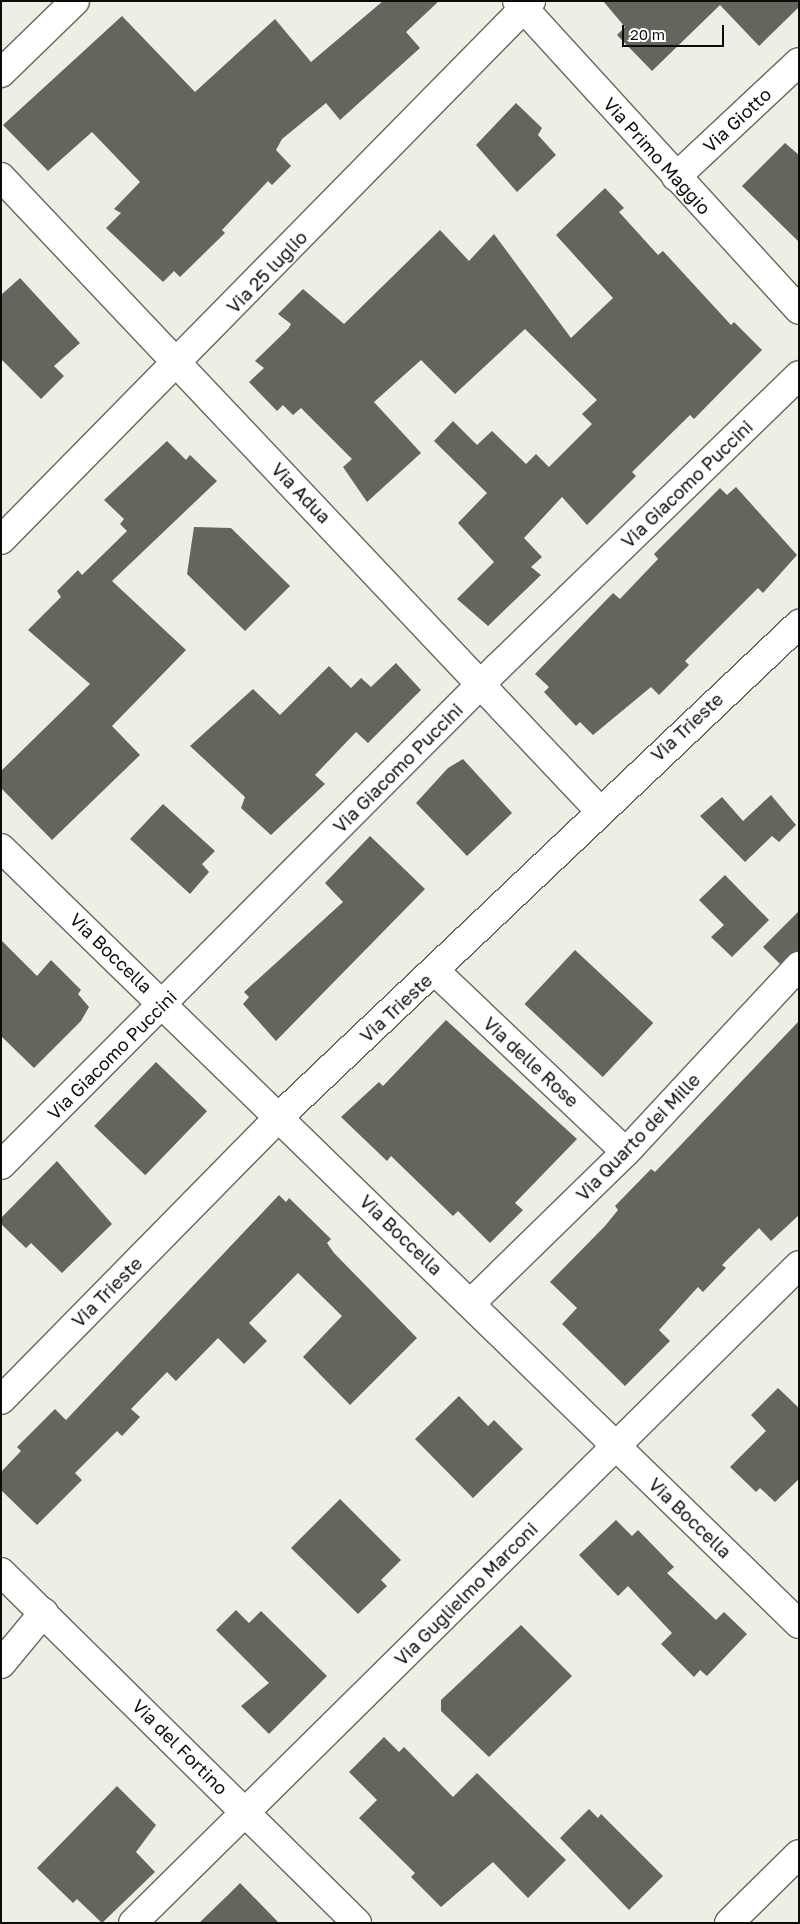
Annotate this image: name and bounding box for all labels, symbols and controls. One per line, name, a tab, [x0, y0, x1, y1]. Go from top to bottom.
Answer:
scale bar	[625, 15, 728, 47]
text: 20 m	[630, 25, 665, 43]
street label: Via Giotto	[699, 83, 775, 157]
street label: Via Primo Maggio	[599, 93, 715, 219]
street label: Via 25 luglio	[222, 226, 312, 318]
street label: Via Giacomo Puccini	[617, 416, 757, 552]
street label: Via Adua	[267, 458, 335, 528]
street label: Via Trieste	[647, 688, 727, 766]
street label: Via Giacomo Puccini	[329, 699, 467, 837]
street label: Via Boccella	[65, 908, 157, 998]
street label: Via Trieste	[356, 969, 436, 1047]
street label: Via Giacomo Puccini	[43, 986, 181, 1124]
street label: Via delle Rose	[479, 1012, 583, 1112]
street label: Via Quarto dei Mille	[572, 1069, 704, 1205]
street label: Via Boccella	[355, 1190, 447, 1280]
street label: Via Trieste	[67, 1252, 147, 1332]
street label: Via Boccella	[644, 1473, 736, 1563]
street label: Via Guglielmo Marconi	[390, 1518, 542, 1670]
street label: Via del Fortino	[128, 1695, 232, 1799]

